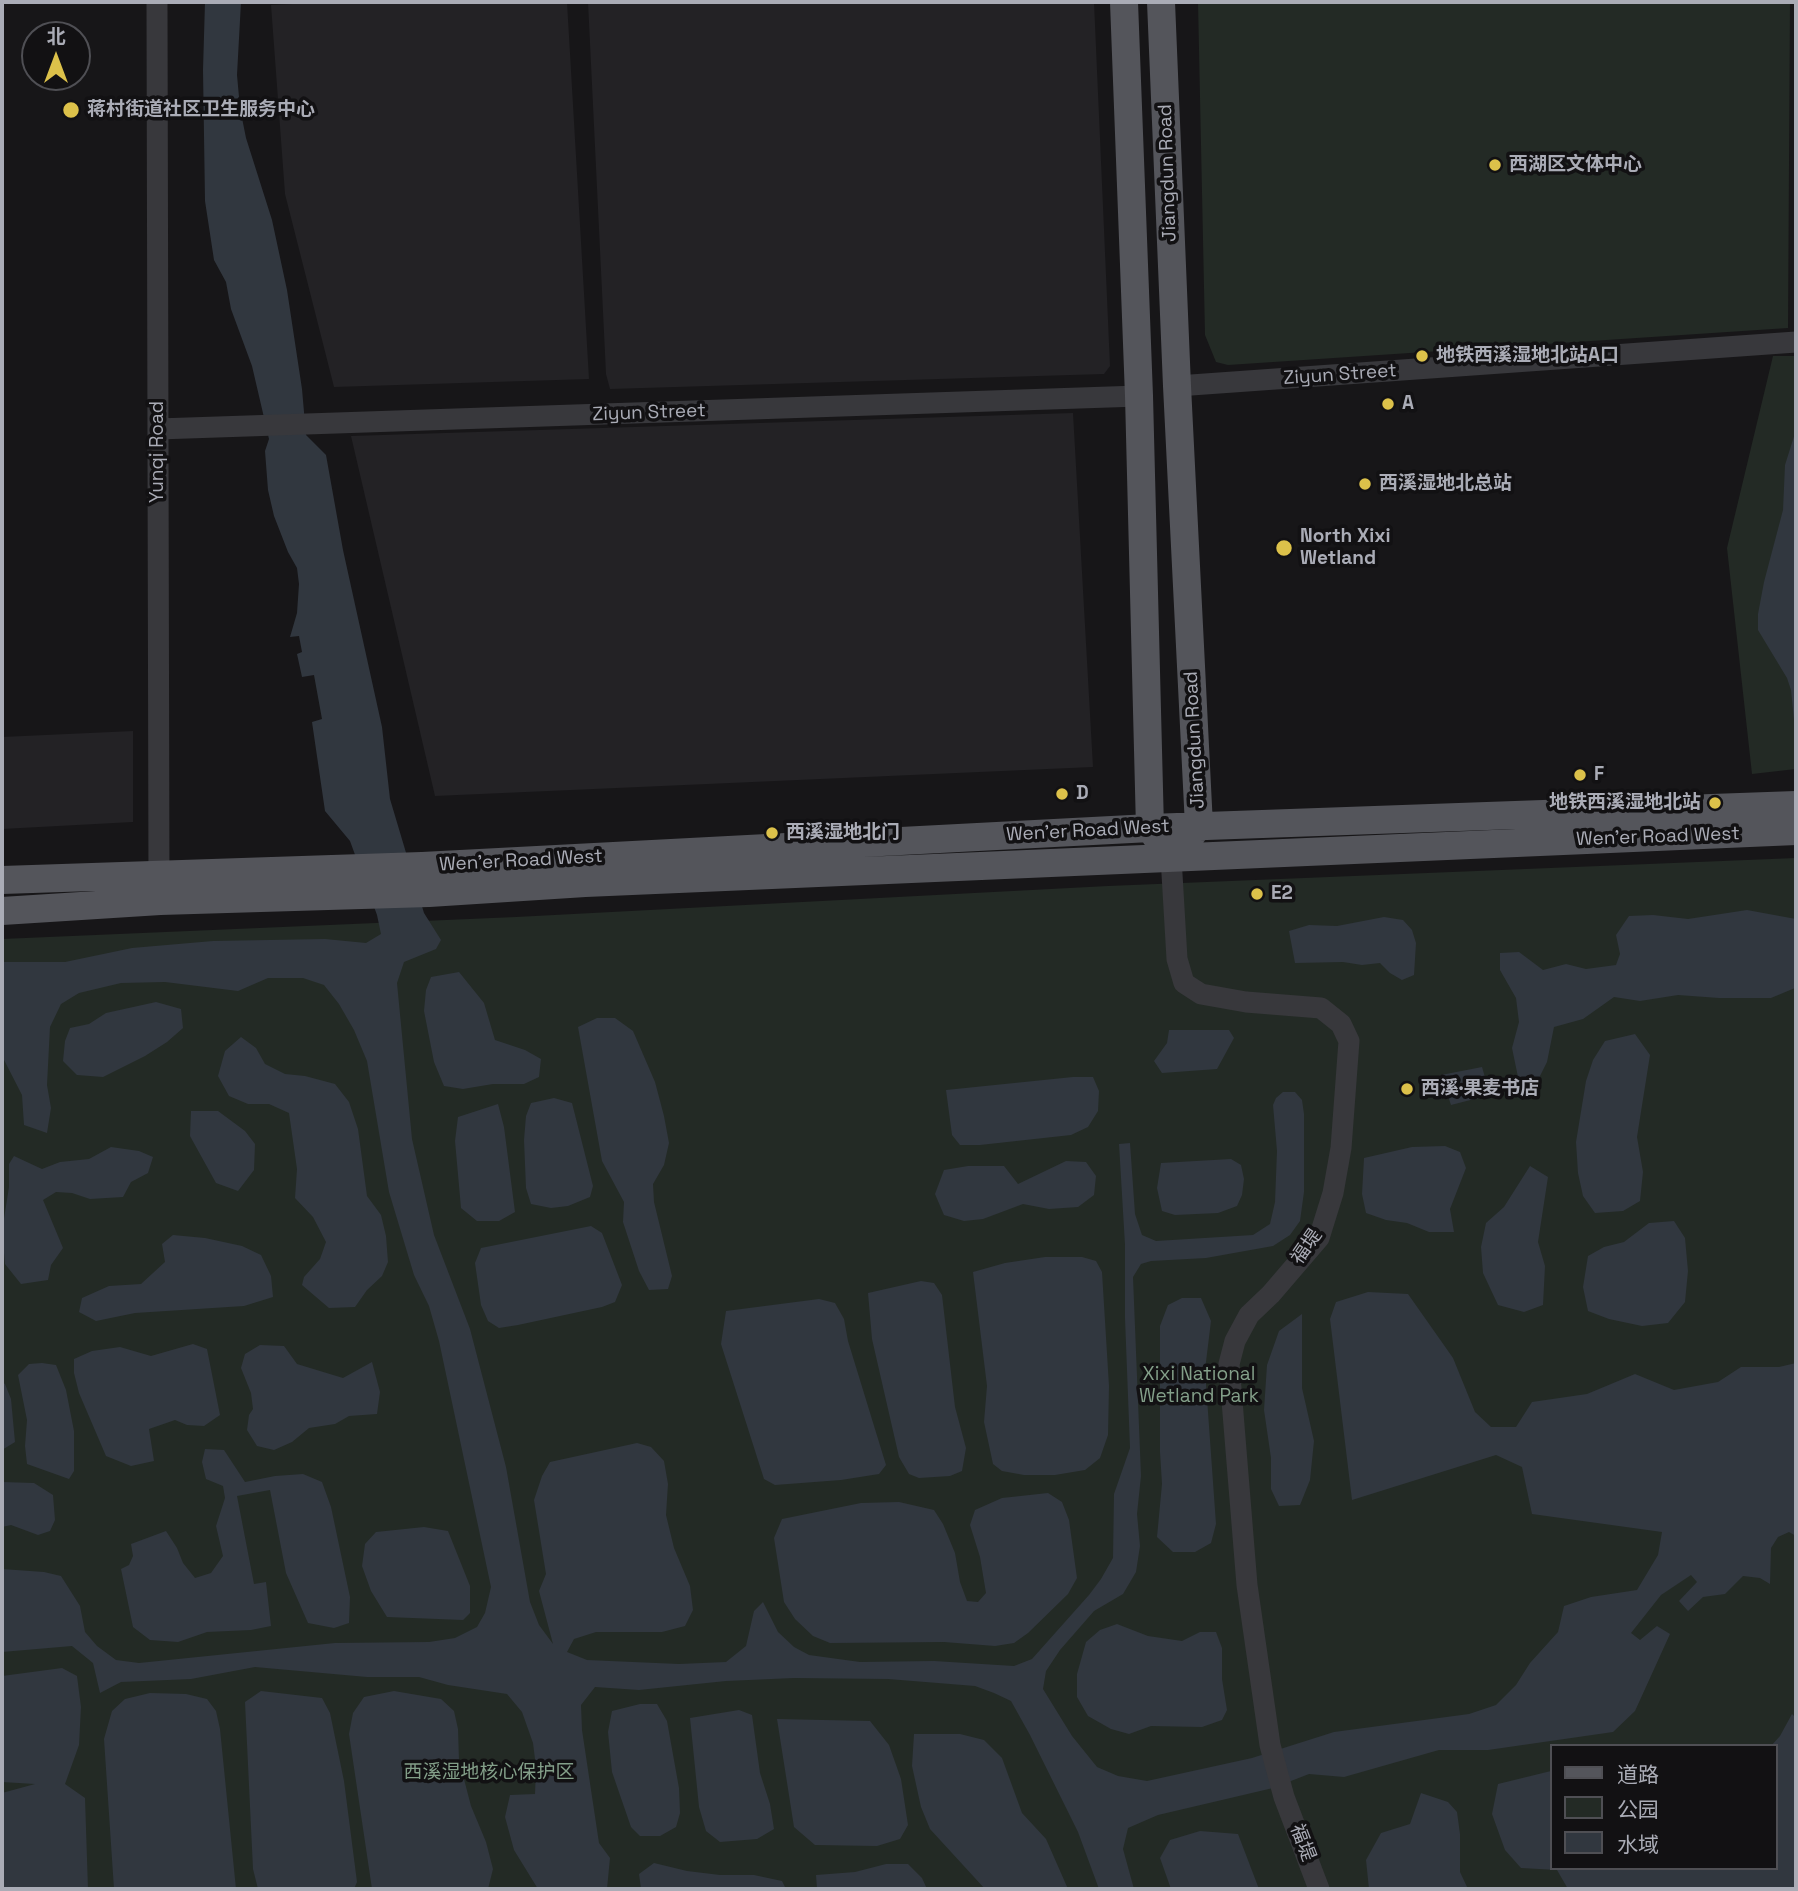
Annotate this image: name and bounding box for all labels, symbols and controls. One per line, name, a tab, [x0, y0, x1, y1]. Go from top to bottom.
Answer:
north arrow	[21, 21, 91, 91]
text: 北	[46, 24, 66, 49]
place label: 蒋村街道社区卫生服务中心	[87, 99, 315, 121]
marker: 蒋村街道社区卫生服务中心	[61, 100, 81, 120]
street label: Jiangdun Road	[1154, 104, 1182, 242]
place label: 西湖区文体中心	[1509, 154, 1642, 176]
marker: 西湖区文体中心	[1487, 157, 1503, 173]
place label: 地铁西溪湿地北站A口	[1436, 345, 1619, 367]
marker: 地铁西溪湿地北站A口	[1414, 348, 1430, 364]
street label: Ziyun Street	[1283, 360, 1397, 390]
place label: A	[1402, 393, 1414, 415]
marker: A	[1380, 396, 1396, 412]
street label: Ziyun Street	[592, 400, 706, 426]
street label: Yunqi Road	[147, 401, 169, 503]
place label: 西溪湿地北总站	[1379, 473, 1512, 495]
marker: 西溪湿地北总站	[1357, 476, 1373, 492]
place label: North Xixi Wetland	[1300, 526, 1391, 570]
marker: North Xixi Wetland	[1274, 538, 1294, 558]
street label: Jiangdun Road	[1180, 671, 1210, 809]
place label: F	[1594, 764, 1604, 786]
marker: F	[1572, 767, 1588, 783]
place label: D	[1076, 783, 1089, 805]
marker: D	[1054, 786, 1070, 802]
place label: 地铁西溪湿地北站	[1549, 792, 1701, 814]
marker: 地铁西溪湿地北站	[1707, 795, 1723, 811]
street label: Wen'er Road West	[1006, 815, 1170, 847]
place label: 西溪湿地北门	[786, 822, 900, 844]
street label: Wen'er Road West	[1576, 823, 1740, 851]
marker: 西溪湿地北门	[764, 825, 780, 841]
street label: Wen'er Road West	[439, 845, 603, 877]
place label: E2	[1271, 883, 1293, 905]
marker: E2	[1249, 886, 1265, 902]
place label: 西溪·果麦书店	[1421, 1078, 1539, 1100]
marker: 西溪·果麦书店	[1399, 1081, 1415, 1097]
street label: 福堤	[1287, 1225, 1327, 1269]
park label: Xixi National Wetland Park	[1139, 1364, 1259, 1408]
legend	[1549, 1744, 1777, 1870]
text: 道路	[1617, 1761, 1659, 1788]
park label: 西溪湿地核心保护区	[404, 1762, 574, 1784]
text: 公园	[1617, 1796, 1659, 1823]
street label: 福堤	[1285, 1821, 1319, 1865]
text: 水域	[1617, 1831, 1659, 1858]

